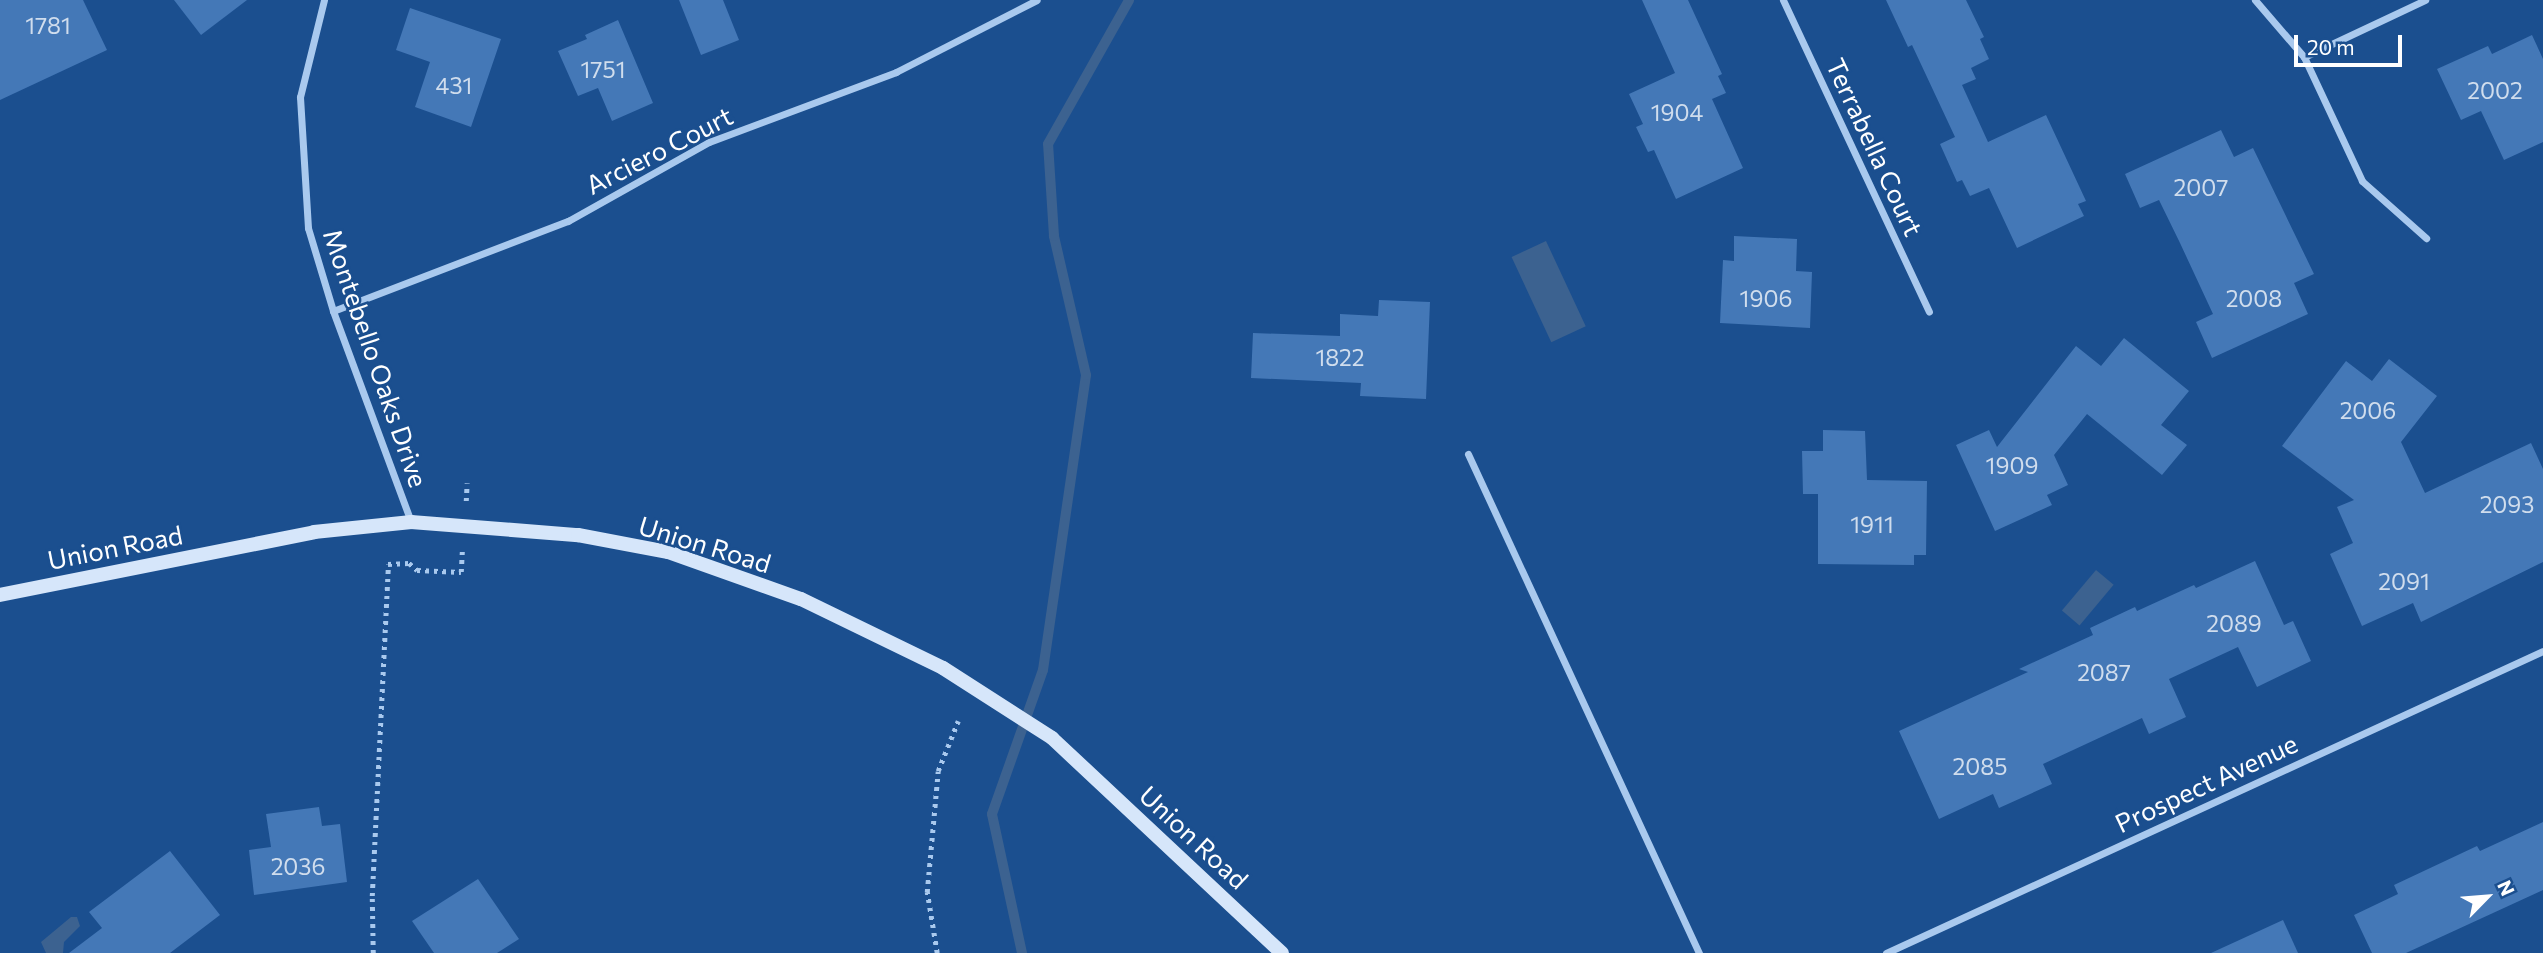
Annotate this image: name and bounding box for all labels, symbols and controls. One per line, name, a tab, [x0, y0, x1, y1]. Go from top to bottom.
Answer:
house number: 1781	[25, 11, 71, 39]
scale bar	[2298, 21, 2406, 65]
text: 20 m	[2307, 34, 2355, 59]
street label: Terrabella Court	[1820, 53, 1930, 241]
house number: 1751	[581, 55, 625, 83]
house number: 431	[436, 71, 472, 99]
house number: 2002	[2467, 76, 2523, 104]
house number: 1904	[1651, 98, 1703, 126]
street label: Arciero Court	[580, 100, 738, 200]
house number: 2007	[2174, 173, 2228, 201]
street label: Montebello Oaks Drive	[317, 225, 435, 491]
house number: 1906	[1740, 284, 1792, 312]
house number: 2008	[2226, 284, 2282, 312]
house number: 1822	[1315, 343, 1365, 371]
house number: 2006	[2340, 396, 2396, 424]
house number: 1909	[1986, 451, 2038, 479]
house number: 2093	[2480, 490, 2534, 518]
street label: Union Road	[635, 509, 775, 579]
house number: 1911	[1850, 510, 1894, 538]
street label: Union Road	[45, 519, 185, 575]
house number: 2091	[2378, 567, 2430, 595]
house number: 2089	[2206, 609, 2262, 637]
house number: 2087	[2077, 658, 2131, 686]
street label: Prospect Avenue	[2110, 727, 2302, 839]
house number: 2085	[1953, 752, 2007, 780]
street label: Union Road	[1133, 779, 1255, 895]
house number: 2036	[271, 852, 325, 880]
north arrow	[2452, 862, 2522, 932]
text: N	[2493, 877, 2520, 899]

